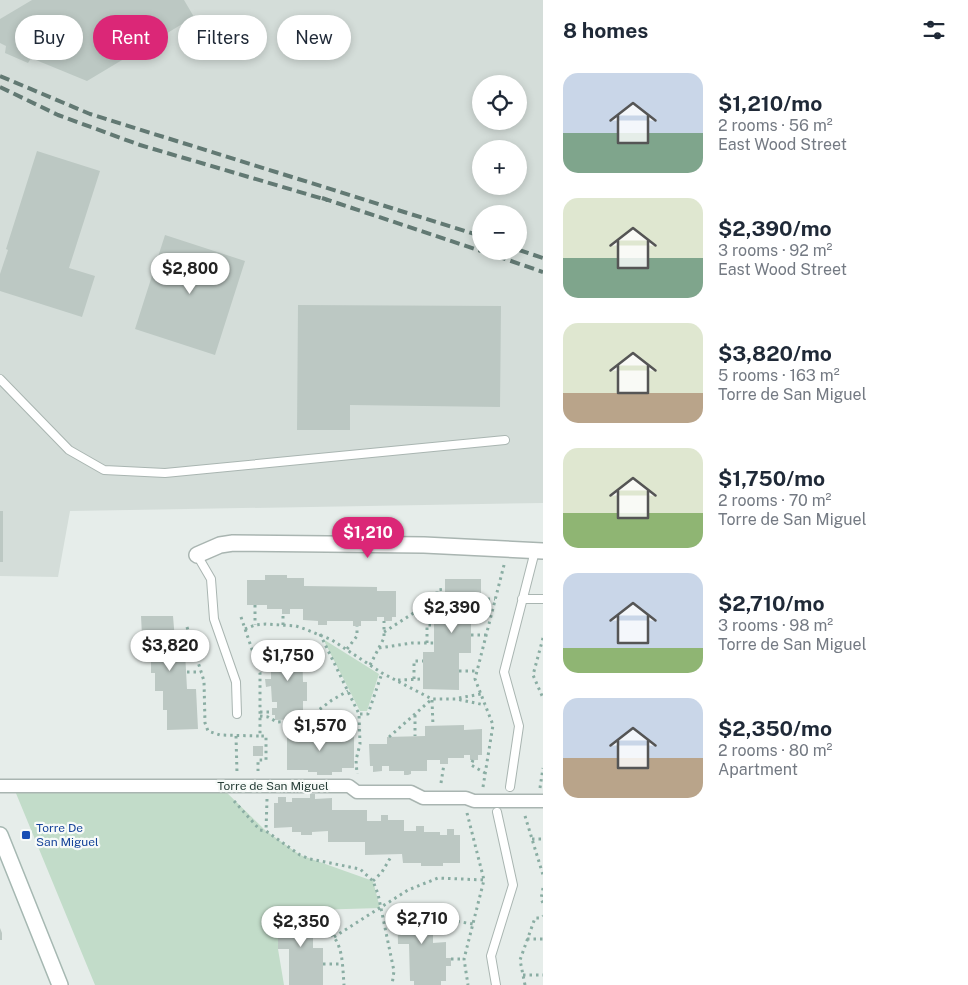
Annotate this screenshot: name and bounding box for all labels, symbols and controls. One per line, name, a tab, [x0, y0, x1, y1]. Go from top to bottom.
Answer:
chip: Buy	[15, 15, 83, 60]
chip: Rent	[93, 15, 168, 60]
chip: Filters	[178, 15, 267, 60]
chip: New	[277, 15, 351, 60]
icon: filters	[920, 16, 948, 44]
text: 8 homes	[563, 18, 648, 43]
map controls	[472, 75, 527, 260]
button: locate	[472, 75, 527, 130]
text: $1,210/mo	[718, 91, 822, 116]
icon: home	[603, 93, 663, 153]
text: 2 rooms · 56 m²	[718, 116, 833, 135]
text: East Wood Street	[718, 135, 847, 154]
button: +	[472, 140, 527, 195]
button: −	[472, 205, 527, 260]
text: $2,390/mo	[718, 216, 832, 241]
icon: home	[603, 218, 663, 278]
text: 3 rooms · 92 m²	[718, 241, 832, 260]
pin: $2,800	[149, 252, 231, 295]
text: $2,800	[162, 259, 218, 278]
text: East Wood Street	[718, 260, 847, 279]
text: $3,820/mo	[718, 341, 832, 366]
icon: home	[603, 343, 663, 403]
text: 5 rooms · 163 m²	[718, 366, 840, 385]
text: Torre de San Miguel	[718, 385, 867, 404]
text: $1,750/mo	[718, 466, 825, 491]
icon: home	[603, 468, 663, 528]
text: 2 rooms · 70 m²	[718, 491, 831, 510]
text: Torre de San Miguel	[718, 510, 867, 529]
pin: $1,210	[327, 516, 409, 559]
text: $1,210	[343, 523, 393, 542]
text: $2,710/mo	[718, 591, 824, 616]
pin: $2,390	[411, 592, 493, 634]
icon: home	[603, 593, 663, 653]
text: $2,390	[424, 598, 480, 617]
text: 3 rooms · 98 m²	[718, 616, 833, 635]
pin: $3,820	[129, 630, 211, 672]
text: Torre de San Miguel	[718, 635, 867, 654]
text: $3,820	[141, 636, 199, 655]
pin: $1,750	[247, 640, 329, 682]
text: $1,750	[262, 646, 314, 665]
pin: $1,570	[279, 710, 361, 752]
text: $1,570	[293, 716, 347, 735]
text: $2,350/mo	[718, 716, 832, 741]
icon: home	[603, 718, 663, 778]
text: 2 rooms · 80 m²	[718, 741, 832, 760]
text: Apartment	[718, 760, 798, 779]
street label: Torre de San Miguel	[217, 779, 329, 793]
place label: Torre De San Miguel	[36, 821, 99, 849]
marker: Torre De San Miguel	[20, 829, 32, 841]
pin: $2,710	[381, 902, 463, 945]
pin: $2,350	[260, 906, 342, 948]
text: $2,710	[396, 909, 448, 928]
text: $2,350	[272, 912, 330, 931]

